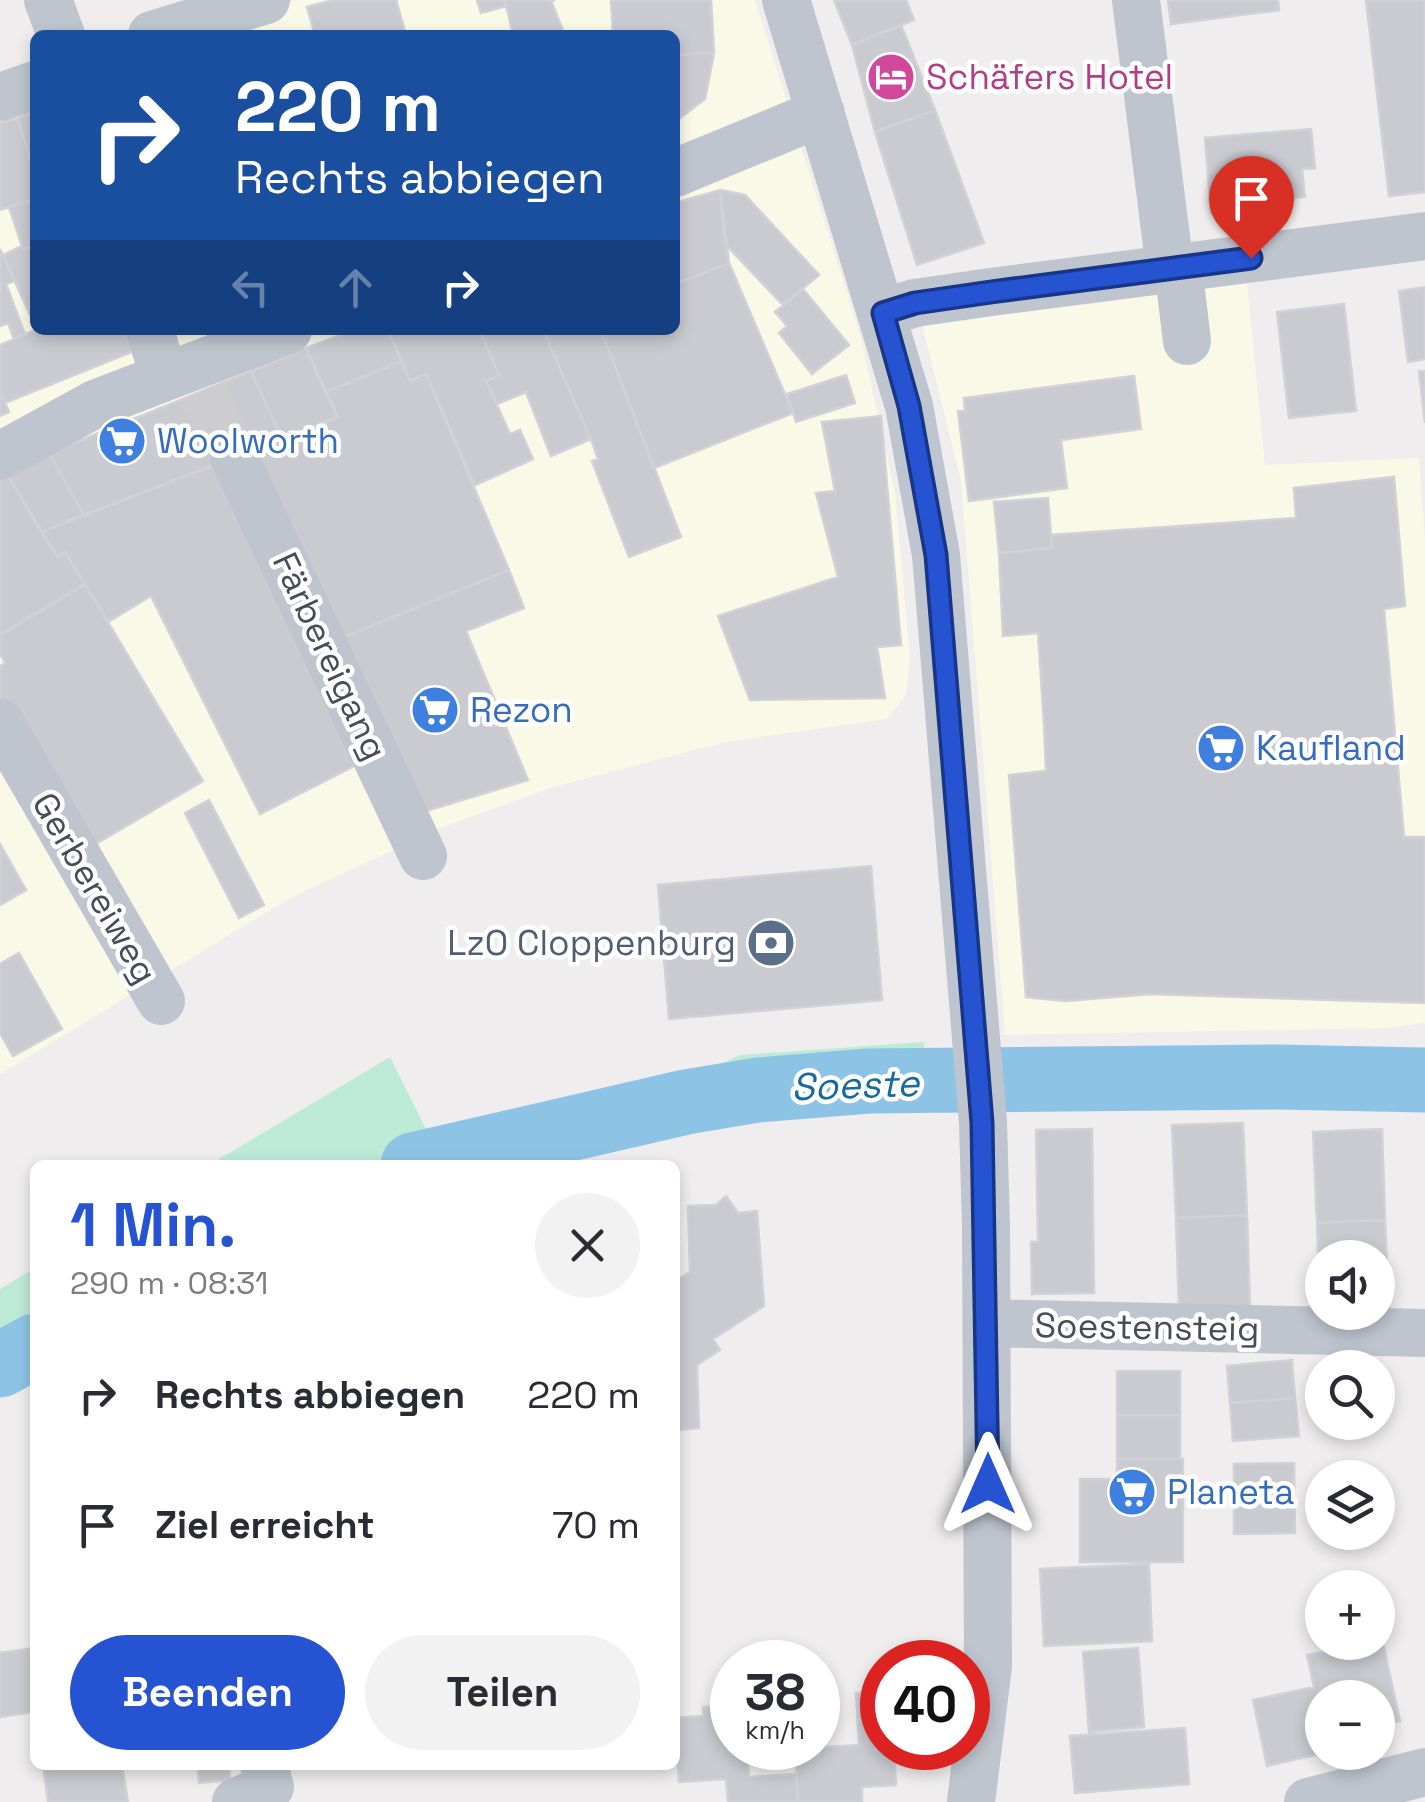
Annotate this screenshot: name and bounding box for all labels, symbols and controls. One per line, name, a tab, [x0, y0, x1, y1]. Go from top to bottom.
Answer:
hotel icon: Schäfers Hotel	[865, 51, 917, 103]
place label: Schäfers Hotel	[926, 55, 1173, 99]
text: 220 m	[235, 62, 441, 151]
icon: right	[70, 70, 200, 200]
text: Rechts abbiegen	[235, 149, 605, 206]
pin	[1209, 156, 1294, 259]
icon: arrive	[1224, 171, 1279, 226]
icon: left	[223, 260, 278, 315]
icon: ahead	[328, 260, 383, 315]
icon: right	[433, 260, 488, 315]
supermarket icon: Woolworth	[96, 415, 148, 467]
place label: Woolworth	[157, 419, 339, 463]
street label: Färbereigang	[263, 545, 397, 767]
supermarket icon: Rezon	[409, 684, 461, 736]
place label: Rezon	[470, 688, 573, 732]
supermarket icon: Kaufland	[1195, 722, 1247, 774]
place label: Kaufland	[1256, 726, 1406, 770]
street label: Gerbereiweg	[23, 785, 167, 991]
bank icon: LzO Cloppenburg	[745, 917, 797, 969]
place label: LzO Cloppenburg	[447, 921, 736, 965]
water label: Soeste	[790, 1059, 921, 1111]
text: 1 Min.	[70, 1187, 236, 1264]
button: close	[535, 1193, 640, 1298]
map controls	[1305, 1240, 1395, 1770]
button: sound	[1305, 1240, 1395, 1330]
text: 290 m · 08:31	[70, 1263, 268, 1303]
street label: Soestensteig	[1034, 1303, 1260, 1351]
button: search	[1305, 1350, 1395, 1440]
icon: right	[70, 1368, 125, 1423]
text: Rechts abbiegen	[155, 1371, 465, 1419]
text: 220 m	[527, 1371, 640, 1419]
position arrow	[936, 1432, 1040, 1536]
button: layers	[1305, 1460, 1395, 1550]
supermarket icon: Planeta	[1106, 1466, 1158, 1518]
place label: Planeta	[1167, 1470, 1294, 1514]
icon: arrive	[70, 1498, 125, 1553]
text: Ziel erreicht	[155, 1501, 375, 1549]
text: 70 m	[552, 1501, 640, 1549]
button: +	[1305, 1570, 1395, 1660]
button: Beenden	[70, 1635, 345, 1750]
button: Teilen	[365, 1635, 640, 1750]
speed limit sign: 40	[860, 1640, 990, 1770]
text: 38	[745, 1661, 805, 1725]
button: −	[1305, 1680, 1395, 1770]
text: km/h	[745, 1714, 805, 1746]

